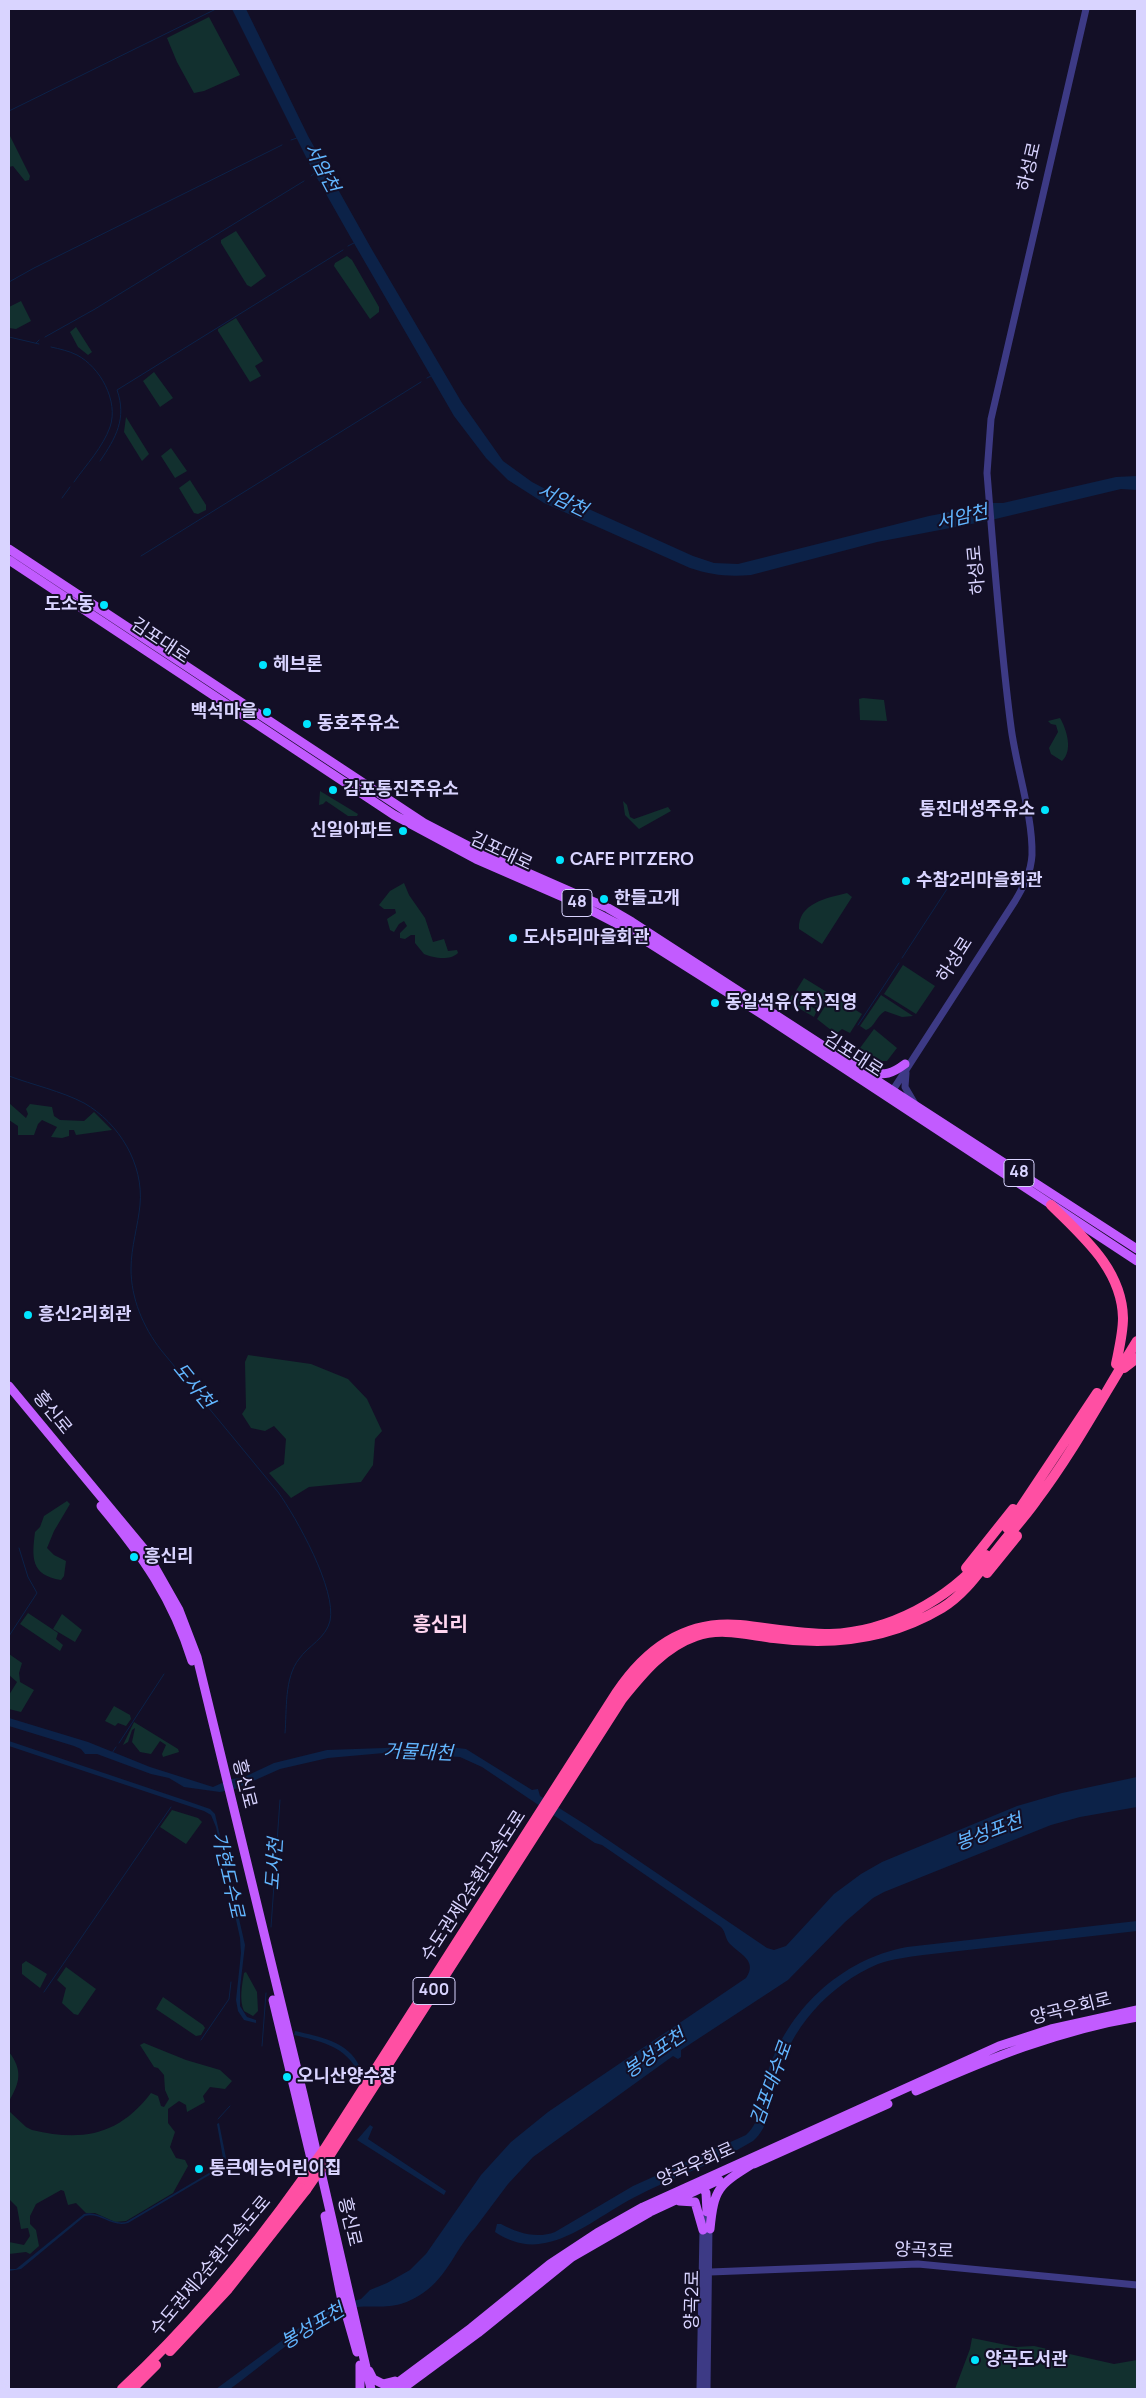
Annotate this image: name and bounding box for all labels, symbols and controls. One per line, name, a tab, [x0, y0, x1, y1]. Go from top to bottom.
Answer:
water label: 서암천	[299, 139, 343, 197]
street label: 하성로	[1014, 140, 1046, 194]
water label: 서암천	[533, 480, 591, 522]
water label: 서암천	[934, 501, 990, 535]
street label: 하성로	[964, 544, 990, 596]
place label: 도소동	[44, 594, 94, 616]
marker: 도소동	[98, 599, 110, 611]
street label: 김포대로	[127, 614, 193, 668]
place label: 헤브론	[273, 654, 323, 676]
marker: 헤브론	[257, 659, 269, 671]
place label: 백석마을	[191, 701, 257, 723]
marker: 백석마을	[261, 706, 273, 718]
place label: 동호주유소	[317, 713, 400, 735]
marker: 동호주유소	[301, 718, 313, 730]
place label: 김포통진주유소	[343, 779, 459, 801]
marker: 김포통진주유소	[327, 784, 339, 796]
place label: 통진대성주유소	[919, 799, 1035, 821]
marker: 통진대성주유소	[1039, 804, 1051, 816]
place label: 신일아파트	[310, 820, 393, 842]
marker: 신일아파트	[397, 825, 409, 837]
street label: 김포대로	[466, 828, 536, 876]
place label: CAFE PITZERO	[570, 849, 694, 871]
marker: CAFE PITZERO	[554, 854, 566, 866]
place label: 수참2리마을회관	[916, 870, 1043, 892]
marker: 수참2리마을회관	[900, 875, 912, 887]
place label: 한들고개	[614, 888, 680, 910]
road number: 48	[562, 890, 592, 916]
marker: 한들고개	[598, 893, 610, 905]
place label: 도사5리마을회관	[523, 927, 649, 949]
marker: 도사5리마을회관	[507, 932, 519, 944]
street label: 하성로	[932, 933, 978, 987]
place label: 동일석유(주)직영	[725, 992, 857, 1014]
marker: 동일석유(주)직영	[709, 997, 721, 1009]
street label: 김포대로	[819, 1028, 887, 1082]
road number: 48	[1004, 1160, 1034, 1186]
place label: 흥신2리회관	[38, 1304, 132, 1326]
marker: 흥신2리회관	[22, 1309, 34, 1321]
water label: 도사천	[168, 1358, 218, 1414]
street label: 흥신로	[28, 1387, 76, 1439]
place label: 흥신리	[144, 1546, 194, 1568]
marker: 흥신리	[128, 1551, 140, 1563]
district label: 흥신리	[412, 1613, 468, 1637]
water label: 거물대천	[383, 1740, 453, 1766]
street label: 흥신로	[228, 1757, 260, 1811]
street label: 수도권제2순환고속도로	[417, 1806, 531, 1966]
water label: 봉성포천	[952, 1810, 1026, 1856]
water label: 가현도수로	[206, 1830, 248, 1920]
water label: 도사천	[262, 1837, 288, 1891]
road number: 400	[413, 1978, 455, 2004]
street label: 양곡우회로	[1028, 1989, 1114, 2029]
water label: 봉성포천	[620, 2025, 690, 2083]
water label: 김포대수로	[746, 2039, 798, 2129]
place label: 오니산양수장	[297, 2066, 396, 2088]
marker: 오니산양수장	[281, 2071, 293, 2083]
street label: 양곡우회로	[654, 2138, 738, 2192]
place label: 통큰예능어린이집	[209, 2158, 341, 2180]
marker: 통큰예능어린이집	[193, 2163, 205, 2175]
street label: 수도권제2순환고속도로	[146, 2192, 276, 2340]
street label: 흥신로	[333, 2195, 365, 2249]
street label: 양곡3로	[894, 2239, 954, 2263]
street label: 양곡2로	[682, 2270, 704, 2330]
water label: 봉성포천	[277, 2299, 349, 2355]
place label: 양곡도서관	[985, 2349, 1068, 2371]
marker: 양곡도서관	[969, 2354, 981, 2366]

